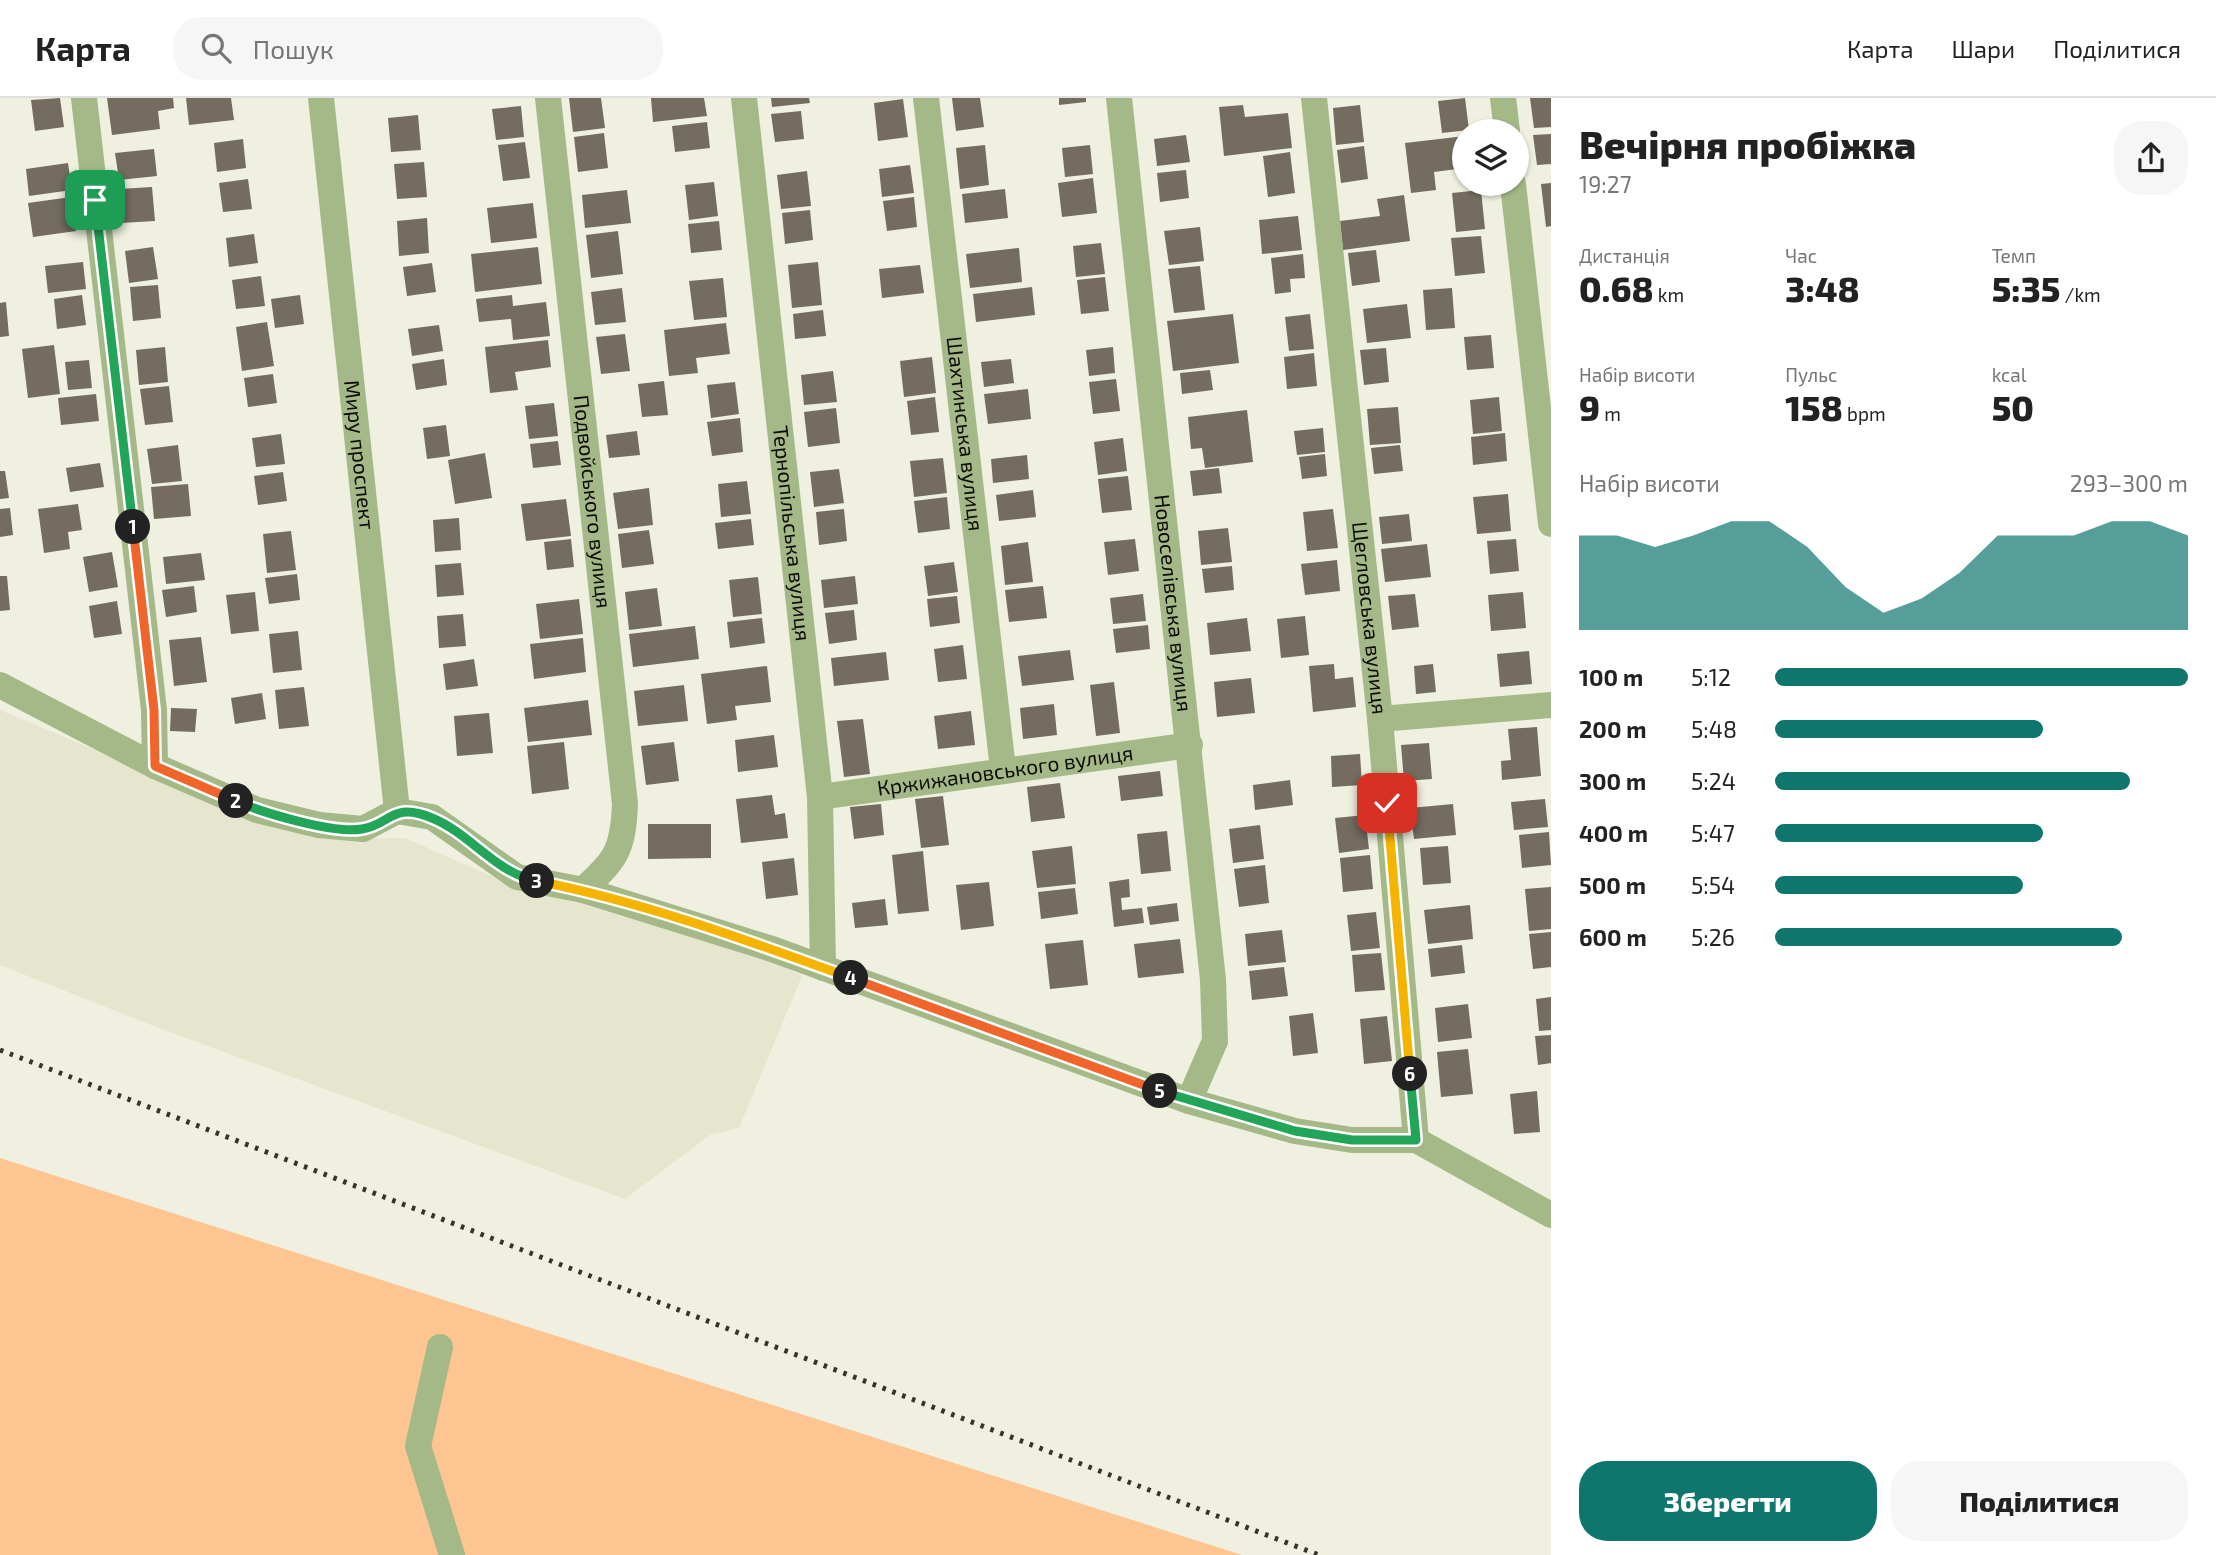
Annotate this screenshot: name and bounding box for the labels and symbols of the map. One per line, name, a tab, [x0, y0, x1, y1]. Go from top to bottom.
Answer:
pin	[65, 170, 125, 230]
street label: Шахтинська вулиця	[942, 335, 990, 532]
street label: Миру проспект	[340, 379, 381, 531]
street label: Подвойського вулиця	[569, 393, 618, 609]
street label: Тернопільська вулиця	[769, 424, 817, 642]
street label: Новоселівська вулиця	[1150, 493, 1198, 713]
pin: 1	[116, 510, 150, 544]
street label: Щегловська вулиця	[1348, 520, 1393, 716]
street label: Кржижановського вулиця	[875, 739, 1135, 800]
pin	[1357, 773, 1417, 833]
pin: 2	[218, 784, 254, 818]
pin: 3	[520, 864, 554, 898]
pin: 4	[834, 960, 868, 996]
pin: 6	[1392, 1056, 1428, 1091]
pin: 5	[1142, 1074, 1178, 1108]

